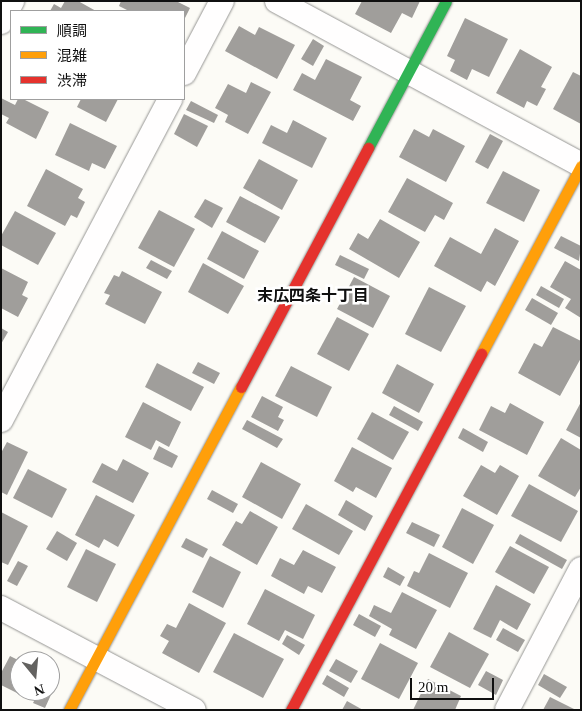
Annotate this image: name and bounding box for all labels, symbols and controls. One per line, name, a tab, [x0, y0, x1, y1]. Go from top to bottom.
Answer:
legend	[10, 10, 185, 100]
text: 順調	[57, 23, 87, 39]
text: 混雑	[57, 48, 87, 64]
text: 渋滞	[57, 73, 87, 89]
district label: 末広四条十丁目	[257, 286, 369, 306]
north arrow	[10, 651, 60, 701]
scale bar	[412, 668, 496, 700]
text: 20 m	[418, 679, 448, 695]
text: N	[32, 681, 46, 699]

